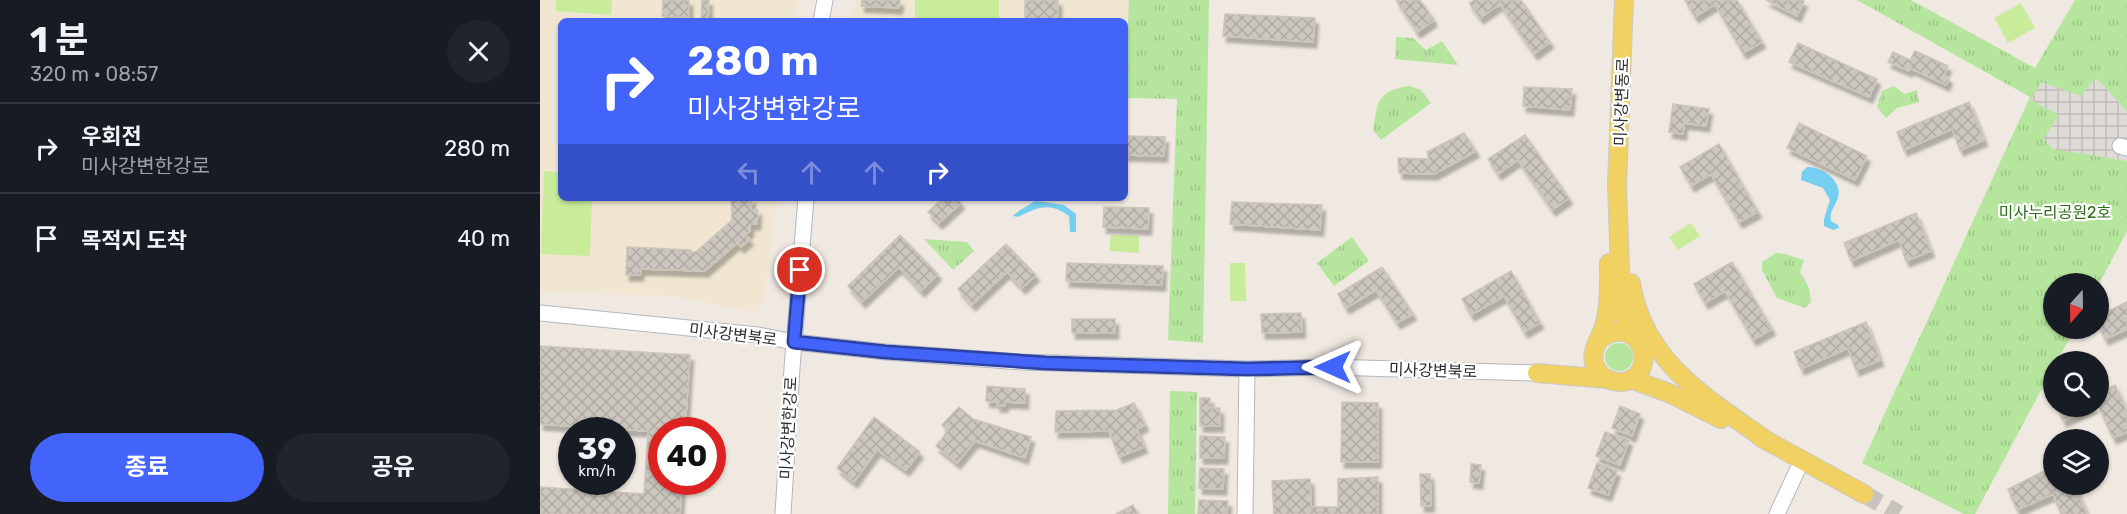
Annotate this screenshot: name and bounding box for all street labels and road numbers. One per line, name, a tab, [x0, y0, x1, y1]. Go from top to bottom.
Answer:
street label: 미사강변동로	[1610, 57, 1633, 146]
street label: 미사강변북로	[688, 320, 778, 349]
street label: 미사강변북로	[1389, 359, 1478, 382]
street label: 미사강변한강로	[776, 376, 801, 480]

